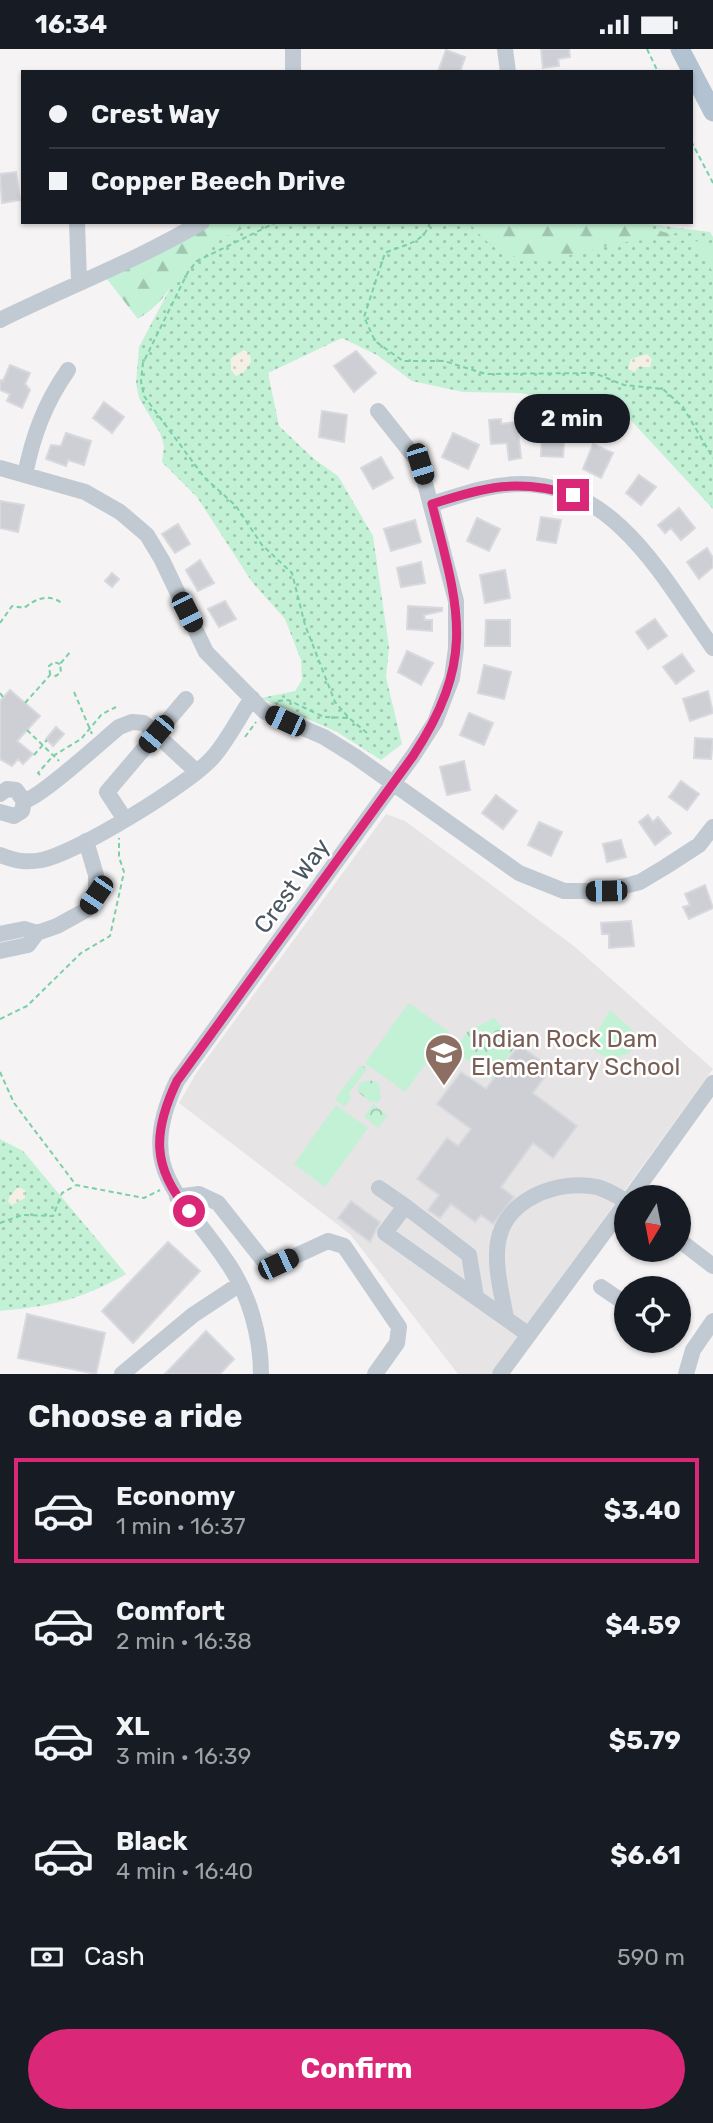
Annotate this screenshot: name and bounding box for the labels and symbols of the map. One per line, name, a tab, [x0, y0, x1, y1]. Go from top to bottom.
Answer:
callout: 2 min	[515, 393, 631, 443]
car	[404, 441, 437, 487]
route end	[557, 479, 589, 511]
car	[169, 589, 206, 635]
car	[262, 703, 309, 739]
car	[135, 711, 178, 757]
street label: Crest Way	[248, 833, 336, 939]
car	[76, 872, 117, 918]
car	[585, 880, 628, 902]
place label: Indian Rock Dam Elementary School	[471, 1025, 680, 1081]
school or university icon: Indian Rock Dam Elementary School	[423, 1032, 465, 1087]
north arrow	[614, 1185, 691, 1262]
route start	[173, 1195, 205, 1227]
car	[255, 1246, 302, 1282]

